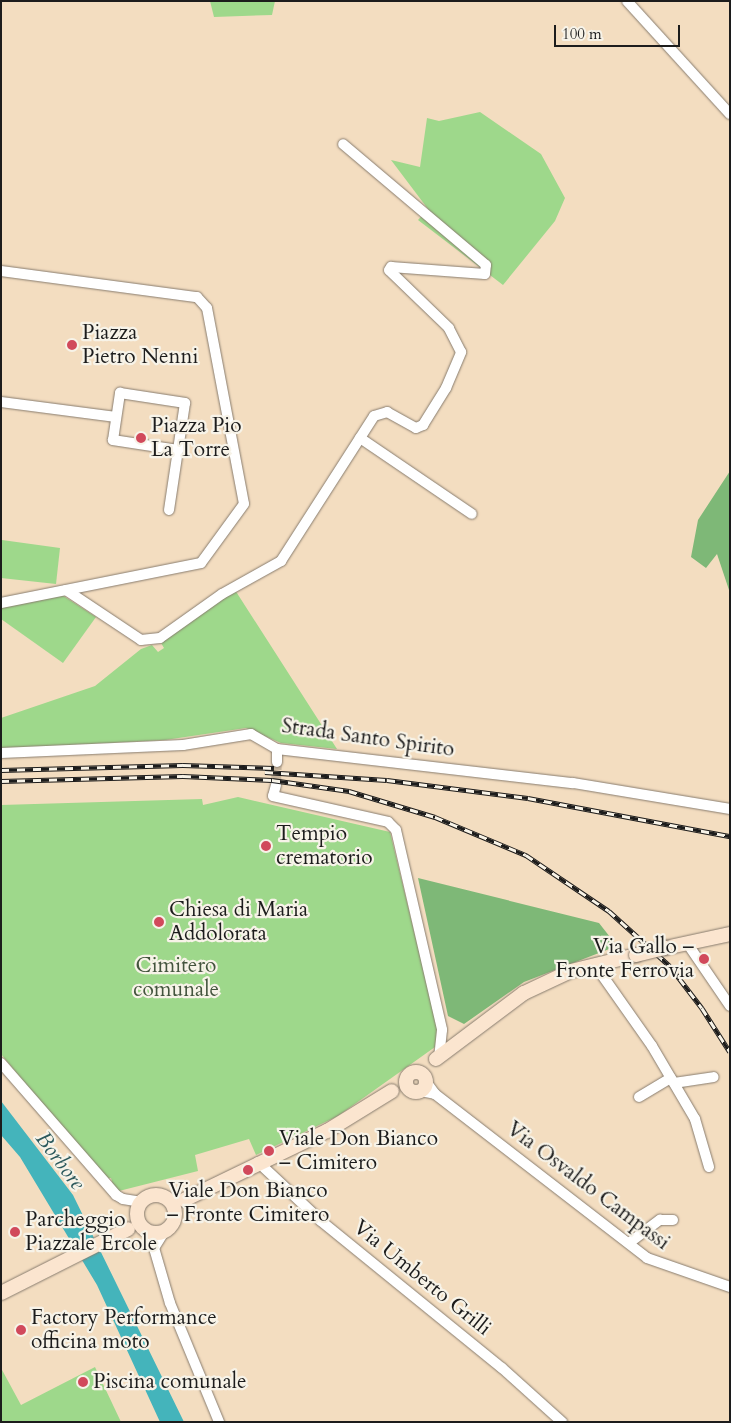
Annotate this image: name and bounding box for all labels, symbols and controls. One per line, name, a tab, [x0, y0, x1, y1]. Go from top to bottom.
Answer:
scale bar	[556, 15, 682, 47]
text: 100 m	[562, 24, 602, 44]
place label: Piazza Pietro Nenni	[82, 320, 198, 370]
marker: Piazza Pietro Nenni	[66, 339, 78, 351]
place label: Piazza Pio La Torre	[151, 413, 242, 463]
marker: Piazza Pio La Torre	[135, 432, 147, 444]
street label: Strada Santo Spirito	[280, 713, 456, 763]
place label: Tempio crematorio	[276, 821, 373, 871]
marker: Tempio crematorio	[260, 840, 272, 852]
place label: Chiesa di Maria Addolorata	[169, 897, 308, 947]
marker: Chiesa di Maria Addolorata	[153, 916, 165, 928]
place label: Via Gallo – Fronte Ferrovia	[556, 934, 694, 984]
park label: Cimitero comunale	[133, 953, 219, 1003]
marker: Via Gallo – Fronte Ferrovia	[698, 953, 710, 965]
street label: Via Osvaldo Campassi	[502, 1116, 674, 1256]
water label: Borbore	[29, 1126, 91, 1196]
place label: Viale Don Bianco – Cimitero	[279, 1126, 438, 1176]
marker: Viale Don Bianco – Cimitero	[263, 1145, 275, 1157]
marker: Viale Don Bianco – Fronte Cimitero	[242, 1164, 254, 1176]
place label: Viale Don Bianco – Fronte Cimitero	[167, 1178, 329, 1228]
place label: Parcheggio Piazzale Ercole	[25, 1207, 157, 1257]
street label: Via Umberto Grilli	[348, 1215, 496, 1341]
marker: Parcheggio Piazzale Ercole	[9, 1226, 21, 1238]
place label: Factory Performance officina moto	[31, 1305, 217, 1355]
marker: Factory Performance officina moto	[15, 1324, 27, 1336]
place label: Piscina comunale	[93, 1369, 247, 1395]
marker: Piscina comunale	[77, 1376, 89, 1388]

